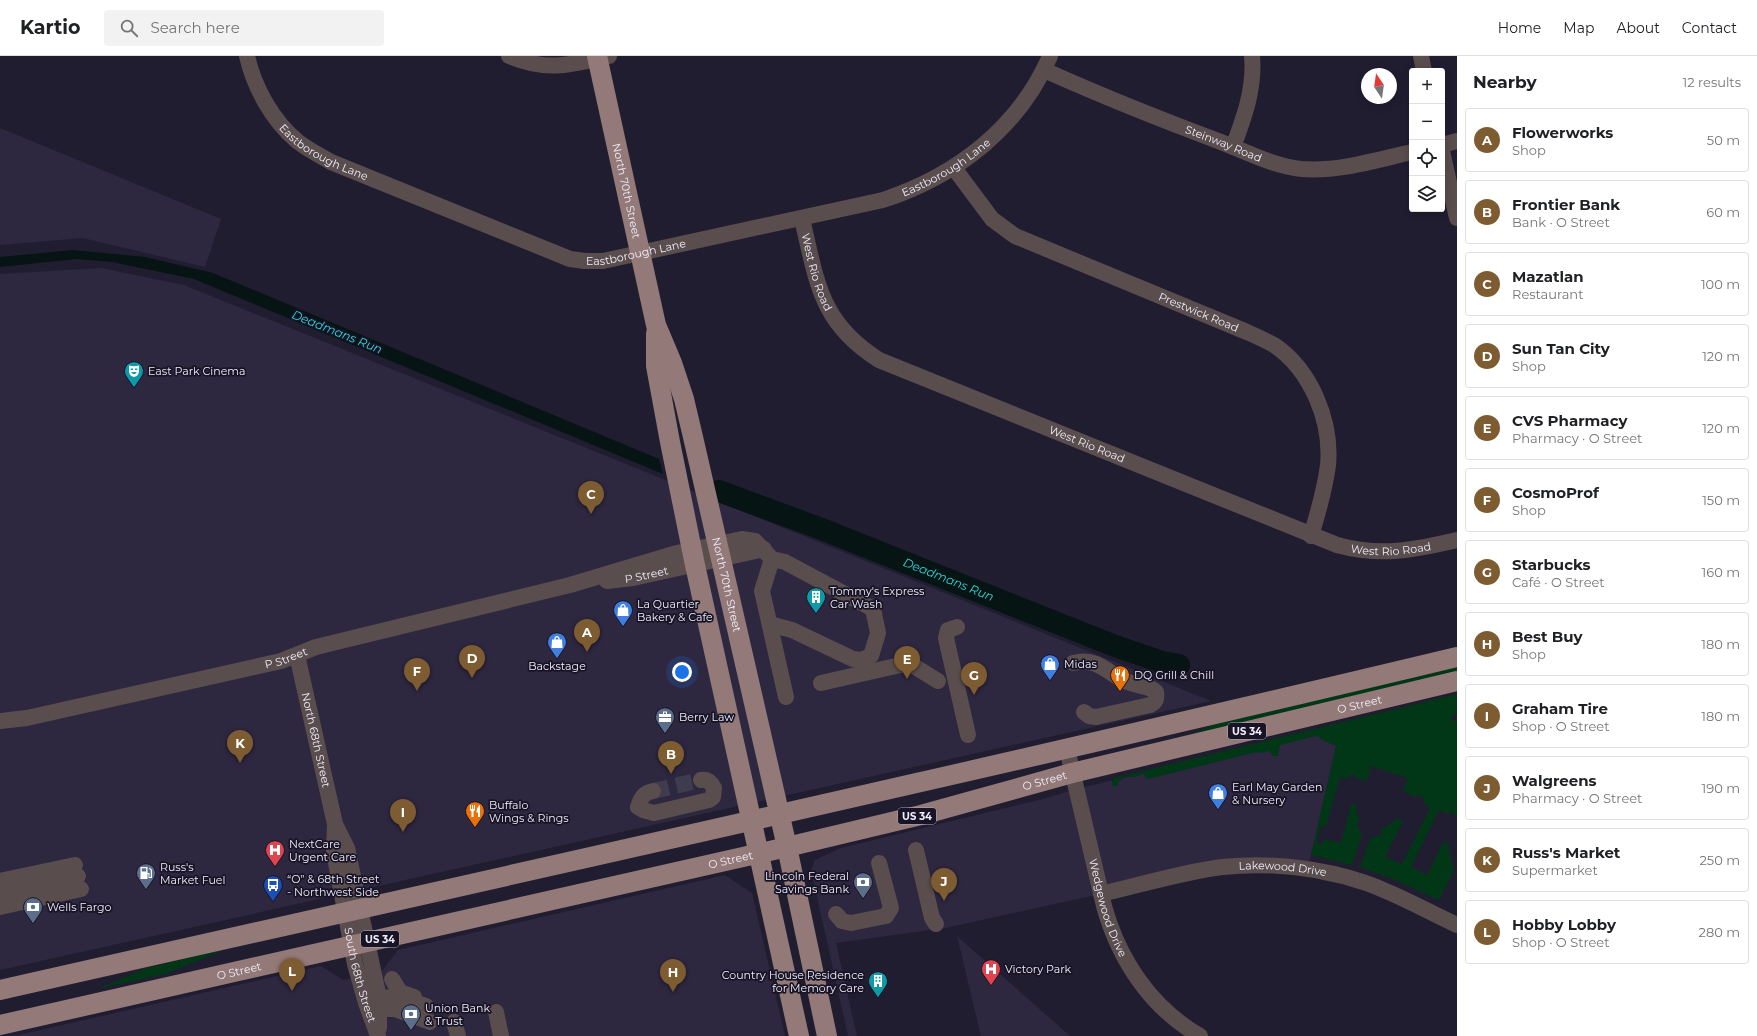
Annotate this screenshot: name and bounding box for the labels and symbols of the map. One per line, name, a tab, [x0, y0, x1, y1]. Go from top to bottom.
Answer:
north arrow	[1361, 68, 1397, 104]
street label: Eastborough Lane	[276, 121, 371, 183]
street label: Steinway Road	[1183, 122, 1264, 165]
street label: Eastborough Lane	[900, 135, 993, 200]
street label: North 70th Street	[609, 142, 644, 240]
street label: West Rio Road	[799, 232, 835, 313]
street label: Eastborough Lane	[586, 236, 687, 268]
street label: Prestwick Road	[1157, 289, 1241, 335]
water label: Deadmans Run	[290, 307, 385, 357]
theatre icon: East Park Cinema	[123, 360, 145, 388]
place label: East Park Cinema	[148, 364, 246, 378]
street label: West Rio Road	[1047, 422, 1127, 466]
pin: C	[578, 481, 604, 514]
street label: North 70th Street	[709, 536, 745, 634]
street label: West Rio Road	[1350, 539, 1432, 558]
water label: Deadmans Run	[901, 554, 996, 604]
street label: P Street	[624, 563, 670, 586]
place label: Tommy's Express Car Wash	[830, 584, 925, 611]
building icon: Tommy's Express Car Wash	[805, 586, 827, 614]
place label: La Quartier Bakery & Cafe	[637, 597, 713, 624]
shop icon: La Quartier Bakery & Cafe	[612, 599, 634, 627]
pin: A	[574, 619, 600, 652]
shop icon: Backstage	[546, 631, 568, 659]
street label: P Street	[263, 644, 310, 671]
pin: D	[459, 645, 485, 678]
pin: E	[894, 646, 920, 679]
shop icon: Midas	[1039, 653, 1061, 681]
place label: Midas	[1064, 657, 1097, 671]
pin: F	[404, 658, 430, 691]
place label: Backstage	[528, 659, 586, 673]
your location	[672, 662, 692, 682]
pin: G	[961, 662, 987, 695]
restaurant icon: DQ Grill & Chill	[1109, 664, 1131, 692]
place label: DQ Grill & Chill	[1134, 668, 1214, 682]
street label: North 68th Street	[299, 691, 334, 789]
street label: O Street	[1336, 692, 1384, 716]
office icon: Berry Law	[654, 706, 676, 734]
place label: Berry Law	[679, 710, 734, 724]
road number: US 34	[1228, 723, 1266, 739]
pin: K	[227, 730, 253, 763]
pin: B	[658, 741, 684, 774]
street label: O Street	[1021, 768, 1069, 793]
place label: Earl May Garden & Nursery	[1232, 780, 1322, 807]
shop icon: Earl May Garden & Nursery	[1207, 782, 1229, 810]
place label: Buffalo Wings & Rings	[489, 798, 569, 825]
pin: I	[390, 799, 416, 832]
restaurant icon: Buffalo Wings & Rings	[464, 800, 486, 828]
road number: US 34	[898, 808, 936, 824]
place label: NextCare Urgent Care	[289, 837, 356, 864]
hospital icon: NextCare Urgent Care	[264, 839, 286, 867]
street label: O Street	[707, 848, 755, 872]
street label: Wedgewood Drive	[1086, 857, 1130, 960]
street label: Lakewood Drive	[1238, 858, 1328, 879]
place label: Russ's Market Fuel	[160, 860, 225, 887]
fuel station icon: Russ's Market Fuel	[135, 862, 157, 890]
pin: J	[931, 868, 957, 901]
place label: Lincoln Federal Savings Bank	[765, 869, 849, 896]
bank icon: Lincoln Federal Savings Bank	[852, 871, 874, 899]
place label: “O” & 68th Street - Northwest Side	[287, 872, 380, 899]
bus stop icon: “O” & 68th Street - Northwest Side	[262, 874, 284, 902]
bank icon: Wells Fargo	[22, 896, 44, 924]
place label: Wells Fargo	[47, 900, 111, 914]
street label: South 68th Street	[341, 926, 380, 1025]
road number: US 34	[361, 931, 399, 947]
pin: L	[279, 958, 305, 991]
hospital icon: Victory Park	[980, 958, 1002, 986]
street label: O Street	[215, 959, 263, 983]
pin: H	[660, 959, 686, 992]
place label: Victory Park	[1005, 962, 1072, 976]
place label: Country House Residence for Memory Care	[722, 968, 864, 995]
building icon: Country House Residence for Memory Care	[867, 970, 889, 998]
place label: Union Bank & Trust	[425, 1001, 491, 1028]
bank icon: Union Bank & Trust	[400, 1003, 422, 1031]

